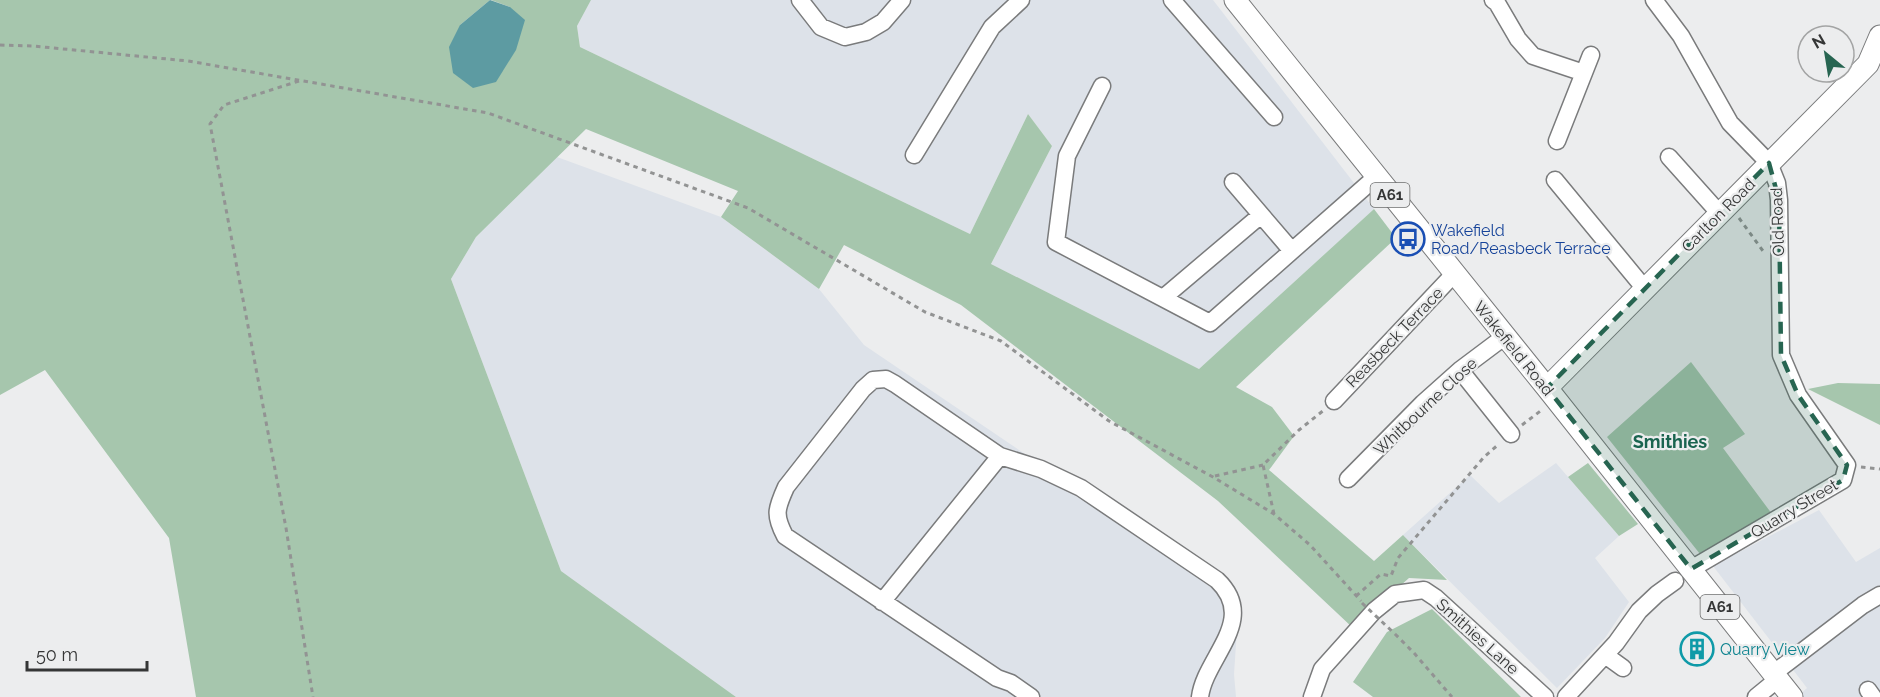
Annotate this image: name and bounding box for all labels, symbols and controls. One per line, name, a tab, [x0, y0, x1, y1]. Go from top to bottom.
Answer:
north arrow	[1796, 24, 1856, 84]
text: N	[1809, 30, 1829, 53]
street label: Carlton Road	[1678, 175, 1759, 256]
road number: A61	[1370, 183, 1410, 207]
street label: Old Road	[1767, 187, 1788, 257]
bus stop icon: Wakefield Road/Reasbeck Terrace	[1390, 221, 1426, 257]
place label: Wakefield Road/Reasbeck Terrace	[1431, 221, 1611, 258]
street label: Reasbeck Terrace	[1342, 283, 1447, 391]
street label: Wakefield Road	[1470, 297, 1558, 399]
street label: Whitbourne Close	[1370, 354, 1481, 459]
district label: Smithies	[1633, 431, 1707, 452]
street label: Quarry Street	[1747, 475, 1842, 542]
street label: Smithies Lane	[1433, 594, 1523, 678]
road number: A61	[1700, 595, 1740, 619]
building icon: Quarry View	[1679, 631, 1715, 667]
scale bar	[27, 634, 147, 672]
place label: Quarry View	[1720, 640, 1810, 659]
text: 50 m	[36, 644, 78, 665]

